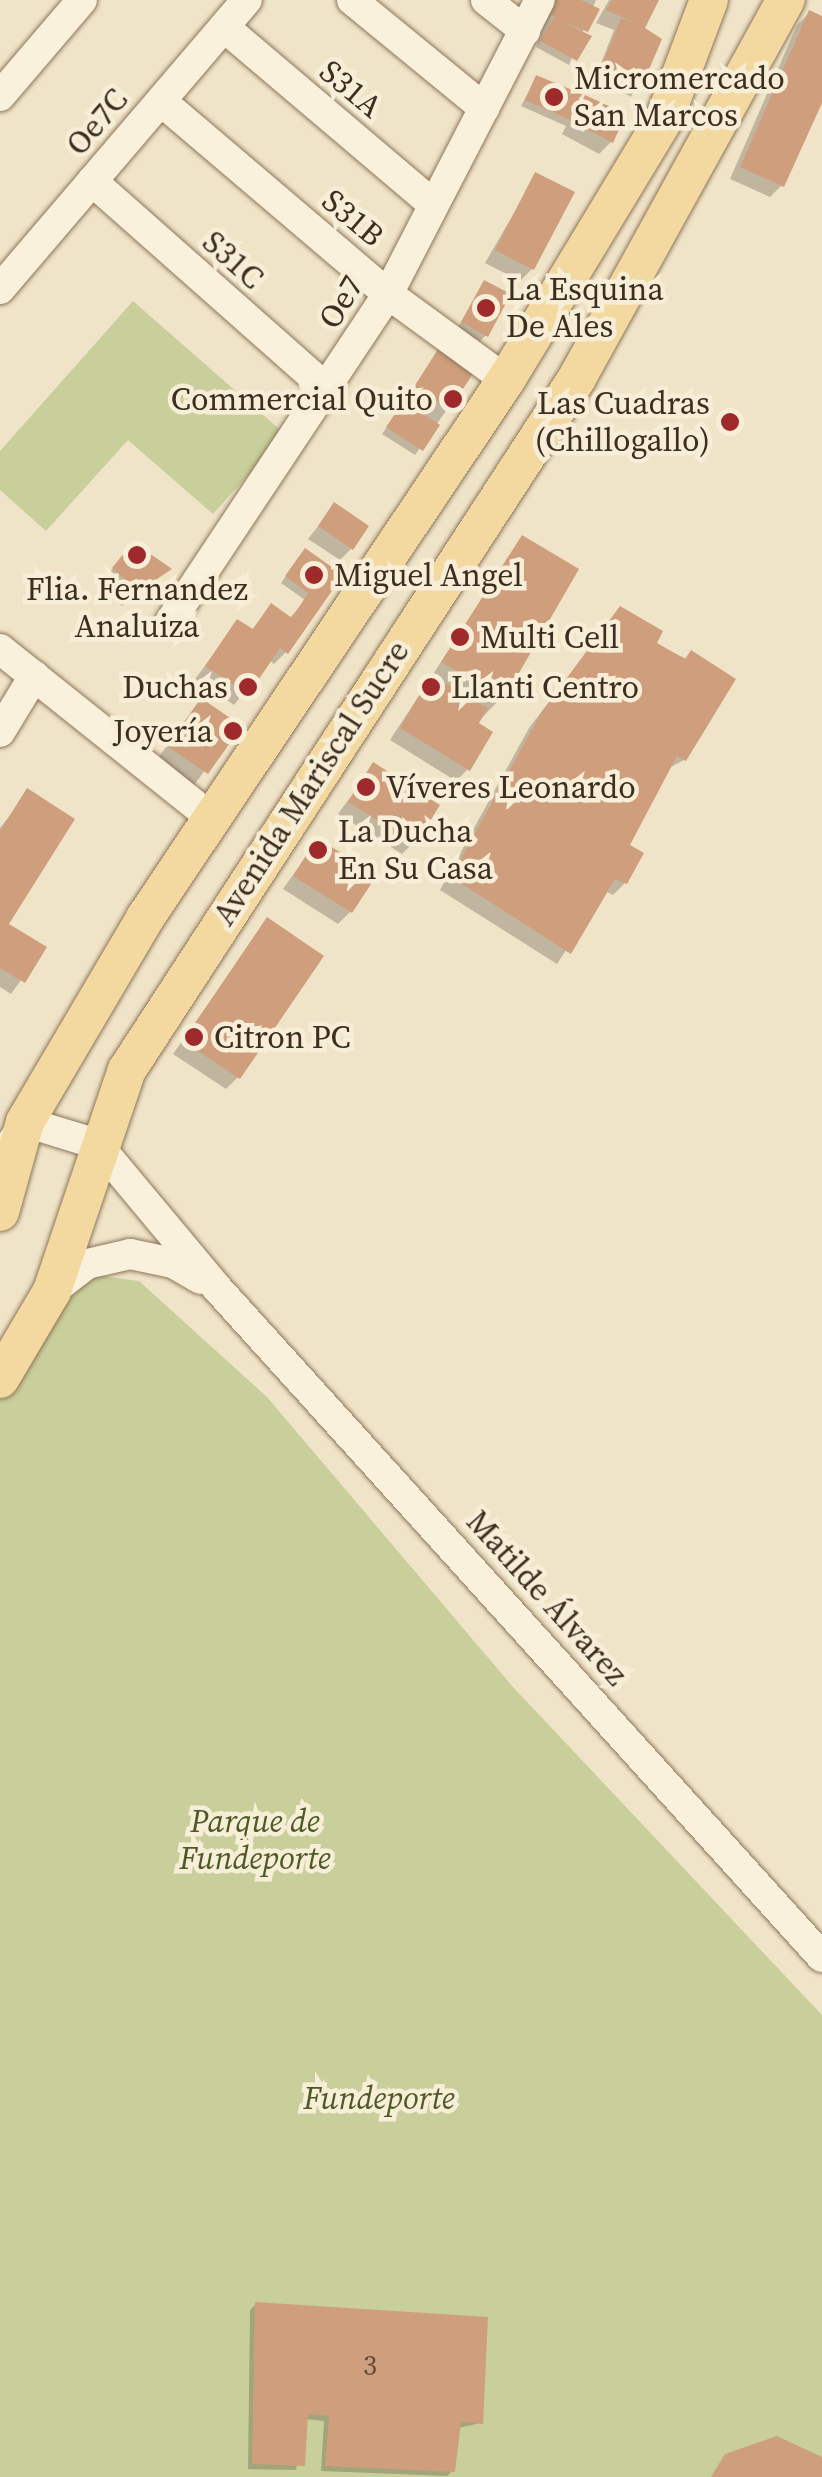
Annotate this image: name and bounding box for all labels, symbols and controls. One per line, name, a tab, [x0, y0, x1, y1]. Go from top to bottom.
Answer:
street label: S31A	[312, 52, 390, 126]
place label: Micromercado San Marcos	[574, 60, 785, 135]
street label: Oe7C	[58, 81, 136, 163]
marker: Micromercado San Marcos	[543, 86, 565, 108]
street label: S31B	[314, 181, 392, 255]
street label: S31C	[195, 223, 271, 297]
street label: Oe7	[310, 269, 372, 335]
place label: La Esquina De Ales	[506, 271, 664, 346]
marker: La Esquina De Ales	[475, 297, 497, 319]
place label: Commercial Quito	[171, 380, 433, 418]
place label: Las Cuadras (Chillogallo)	[535, 385, 710, 460]
marker: Commercial Quito	[442, 388, 464, 410]
marker: Las Cuadras (Chillogallo)	[719, 411, 741, 433]
marker: Flia. Fernandez Analuiza	[126, 544, 148, 566]
place label: Miguel Angel	[334, 556, 523, 594]
marker: Miguel Angel	[303, 564, 325, 586]
place label: Flia. Fernandez Analuiza	[26, 571, 248, 646]
place label: Multi Cell	[480, 618, 619, 656]
marker: Multi Cell	[449, 626, 471, 648]
street label: Avenida Mariscal Sucre	[205, 634, 417, 932]
place label: Duchas	[122, 668, 228, 706]
place label: Llanti Centro	[451, 668, 639, 706]
marker: Duchas	[237, 676, 259, 698]
marker: Llanti Centro	[420, 676, 442, 698]
place label: Joyería	[113, 712, 213, 750]
marker: Joyería	[222, 720, 244, 742]
place label: Víveres Leonardo	[386, 768, 636, 806]
marker: Víveres Leonardo	[355, 776, 377, 798]
place label: La Ducha En Su Casa	[338, 813, 493, 888]
marker: La Ducha En Su Casa	[307, 839, 329, 861]
place label: Citron PC	[214, 1018, 351, 1056]
marker: Citron PC	[183, 1026, 205, 1048]
street label: Matilde Álvarez	[458, 1503, 636, 1693]
park label: Parque de Fundeporte	[179, 1803, 331, 1878]
park label: Fundeporte	[303, 2079, 455, 2117]
house number: 3	[363, 2348, 377, 2382]

